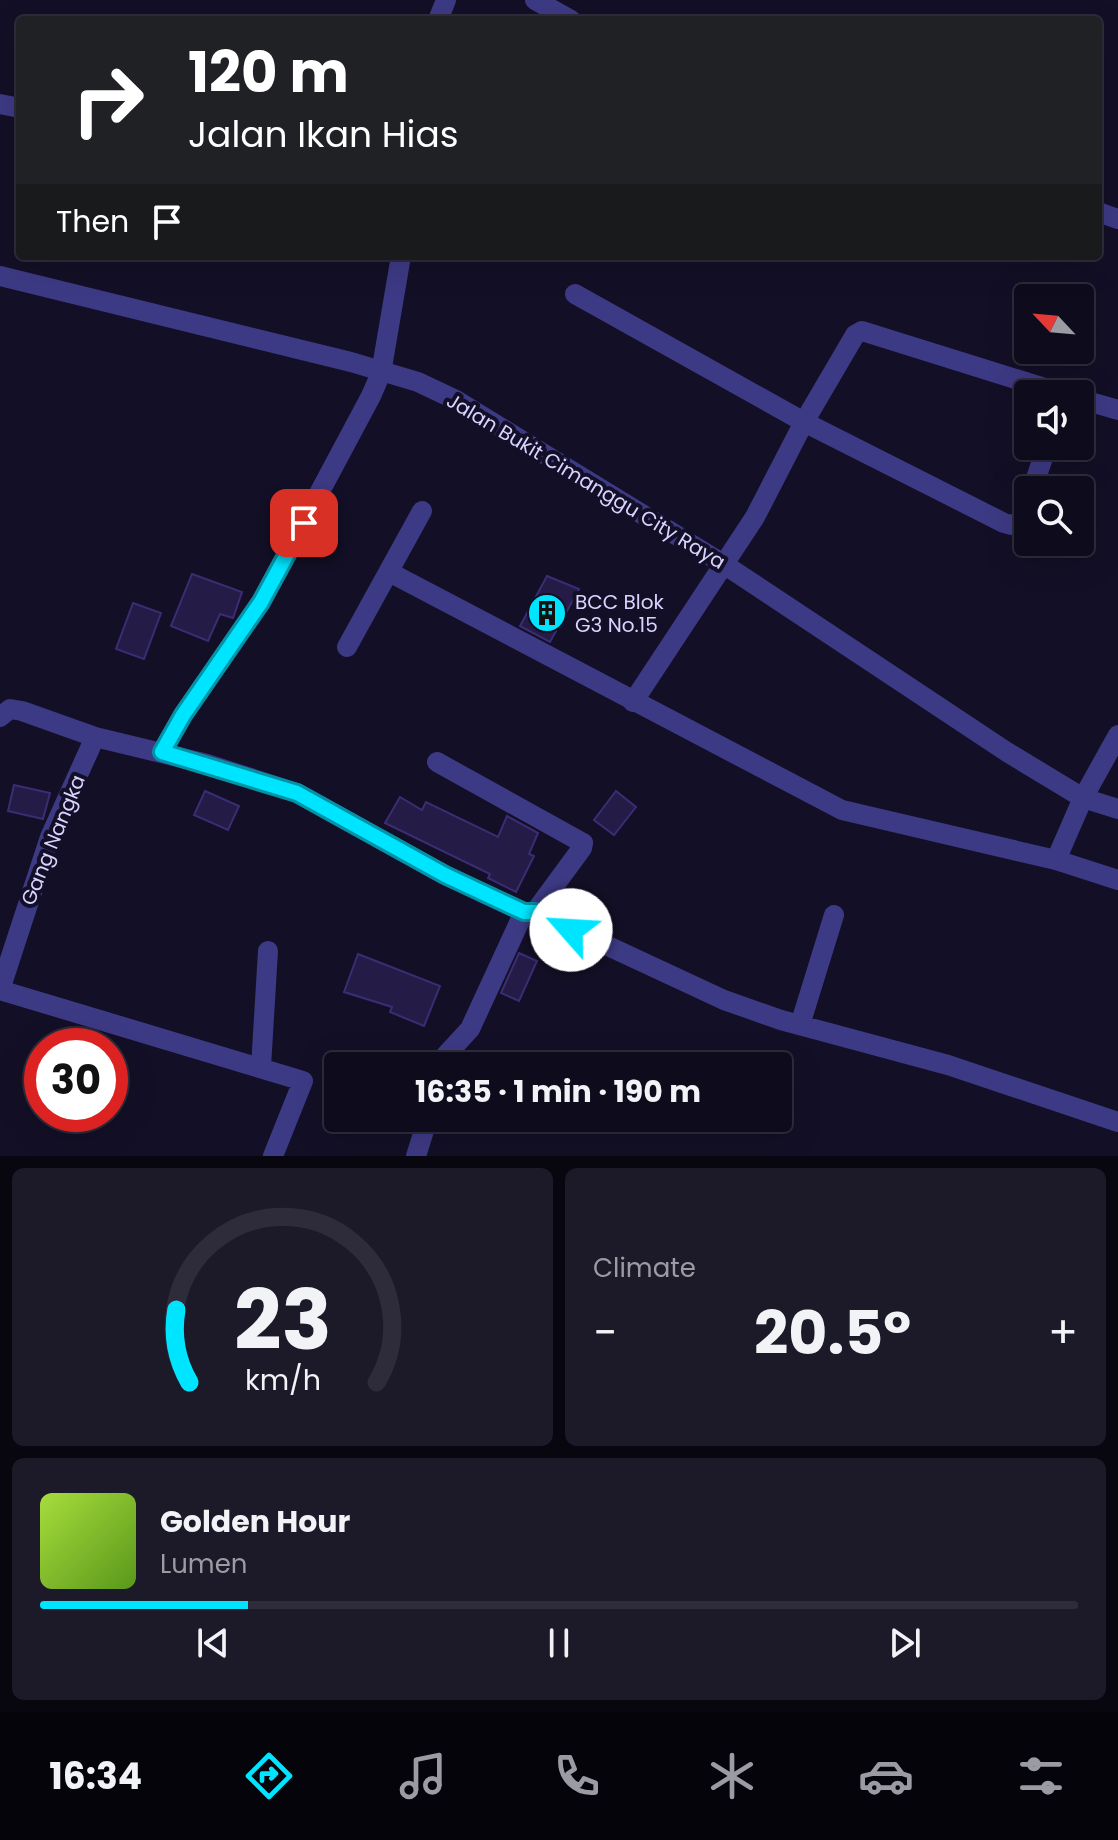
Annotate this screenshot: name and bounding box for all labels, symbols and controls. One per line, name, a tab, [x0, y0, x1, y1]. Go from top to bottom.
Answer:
text: 120 m	[188, 33, 349, 112]
icon: right	[56, 48, 160, 152]
text: Jalan Ikan Hias	[188, 109, 459, 160]
text: Then	[56, 200, 129, 243]
icon: arrive	[145, 200, 189, 244]
north arrow	[1014, 284, 1094, 364]
map controls	[1014, 284, 1094, 556]
button: sound	[1014, 380, 1094, 460]
street label: Jalan Bukit Cimanggu City Raya	[441, 386, 731, 576]
button: search	[1014, 476, 1094, 556]
pin	[270, 489, 338, 557]
icon: arrive	[282, 501, 326, 545]
place label: BCC Blok G3 No.15	[575, 588, 664, 639]
building icon: BCC Blok G3 No.15	[526, 592, 568, 634]
street label: Gang Nangka	[14, 771, 92, 909]
position arrow	[529, 888, 613, 972]
speed limit sign: 30	[24, 1028, 128, 1132]
text: 16:35 · 1 min · 190 m	[415, 1070, 701, 1113]
text: Climate	[593, 1250, 696, 1286]
text: 23	[234, 1262, 331, 1378]
text: 20.5°	[754, 1291, 911, 1375]
text: −	[593, 1302, 617, 1363]
text: +	[1048, 1302, 1078, 1363]
text: km/h	[244, 1360, 321, 1400]
text: Golden Hour	[160, 1500, 350, 1543]
text: Lumen	[160, 1546, 247, 1582]
icon: previous	[191, 1621, 235, 1665]
icon: pause	[537, 1621, 581, 1665]
icon: next	[883, 1621, 927, 1665]
icon: directions	[241, 1748, 297, 1804]
icon: music	[395, 1748, 451, 1804]
icon: phone	[549, 1748, 605, 1804]
icon: climate	[704, 1748, 760, 1804]
icon: car	[858, 1748, 914, 1804]
icon: filters	[1013, 1748, 1069, 1804]
text: 16:34	[49, 1751, 142, 1802]

